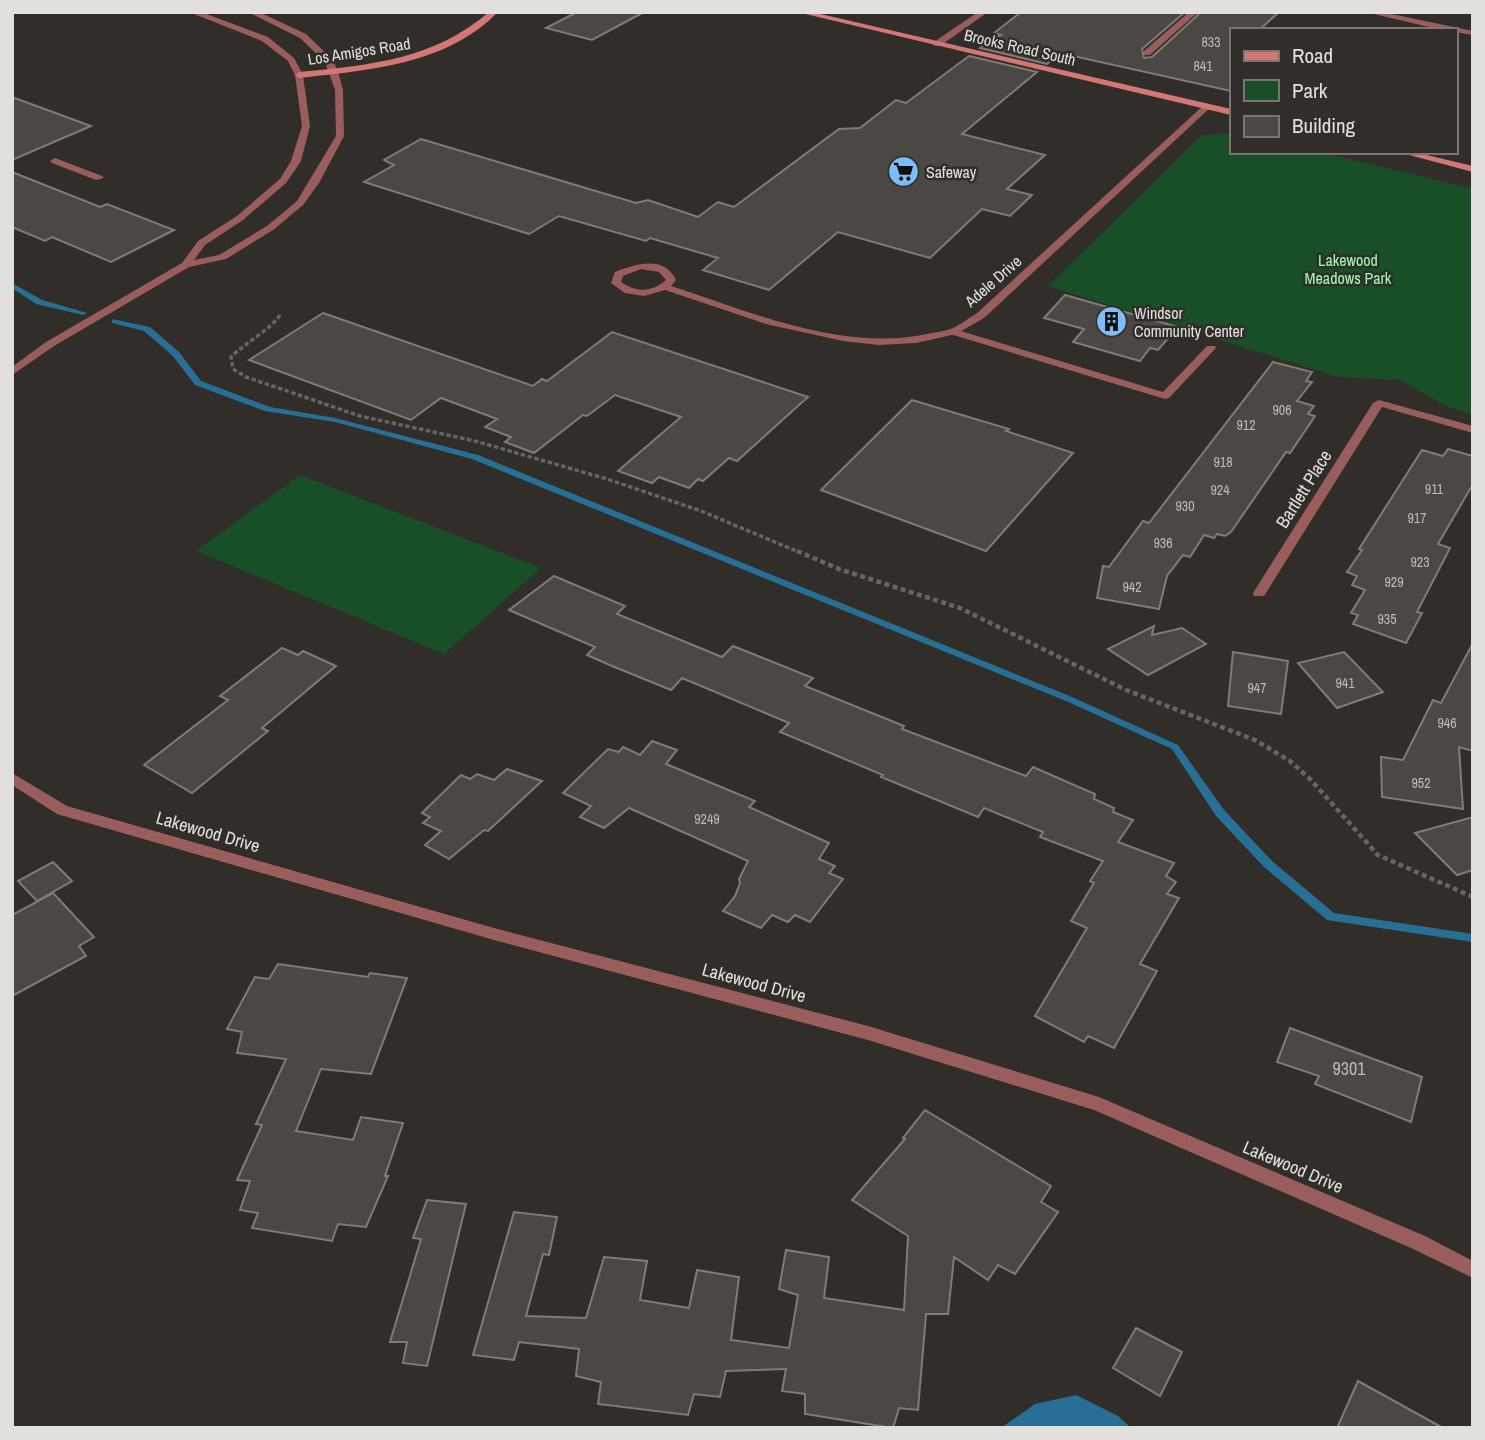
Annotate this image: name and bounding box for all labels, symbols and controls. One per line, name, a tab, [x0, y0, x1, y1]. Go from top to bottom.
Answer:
street label: Brooks Road South	[962, 23, 1078, 71]
legend	[1230, 28, 1457, 154]
street label: Los Amigos Road	[306, 32, 412, 70]
house number: 833	[1201, 33, 1221, 51]
text: Road	[1292, 41, 1333, 70]
house number: 841	[1193, 57, 1213, 75]
text: Park	[1292, 76, 1328, 105]
text: Building	[1292, 111, 1356, 140]
supermarket icon: Safeway	[886, 155, 920, 189]
place label: Safeway	[926, 161, 977, 183]
park label: Lakewood Meadows Park	[1305, 249, 1392, 289]
street label: Adele Drive	[959, 250, 1026, 312]
place label: Windsor Community Center	[1134, 302, 1245, 342]
building icon: Windsor Community Center	[1094, 305, 1128, 339]
house number: 906	[1272, 401, 1292, 419]
house number: 912	[1236, 416, 1256, 434]
street label: Bartlett Place	[1270, 445, 1337, 533]
house number: 918	[1213, 453, 1233, 471]
house number: 911	[1425, 480, 1444, 498]
house number: 924	[1210, 481, 1230, 499]
house number: 930	[1175, 497, 1195, 515]
house number: 917	[1407, 509, 1427, 527]
house number: 936	[1153, 534, 1173, 552]
house number: 923	[1410, 553, 1430, 571]
house number: 929	[1384, 573, 1404, 591]
house number: 942	[1122, 578, 1142, 596]
house number: 935	[1377, 610, 1397, 628]
house number: 941	[1335, 674, 1355, 692]
house number: 947	[1247, 679, 1267, 697]
house number: 946	[1437, 714, 1457, 732]
house number: 952	[1411, 774, 1431, 792]
street label: Lakewood Drive	[153, 805, 263, 858]
house number: 9249	[694, 810, 720, 828]
street label: Lakewood Drive	[699, 957, 809, 1008]
house number: 9301	[1333, 1056, 1366, 1081]
street label: Lakewood Drive	[1239, 1134, 1347, 1199]

